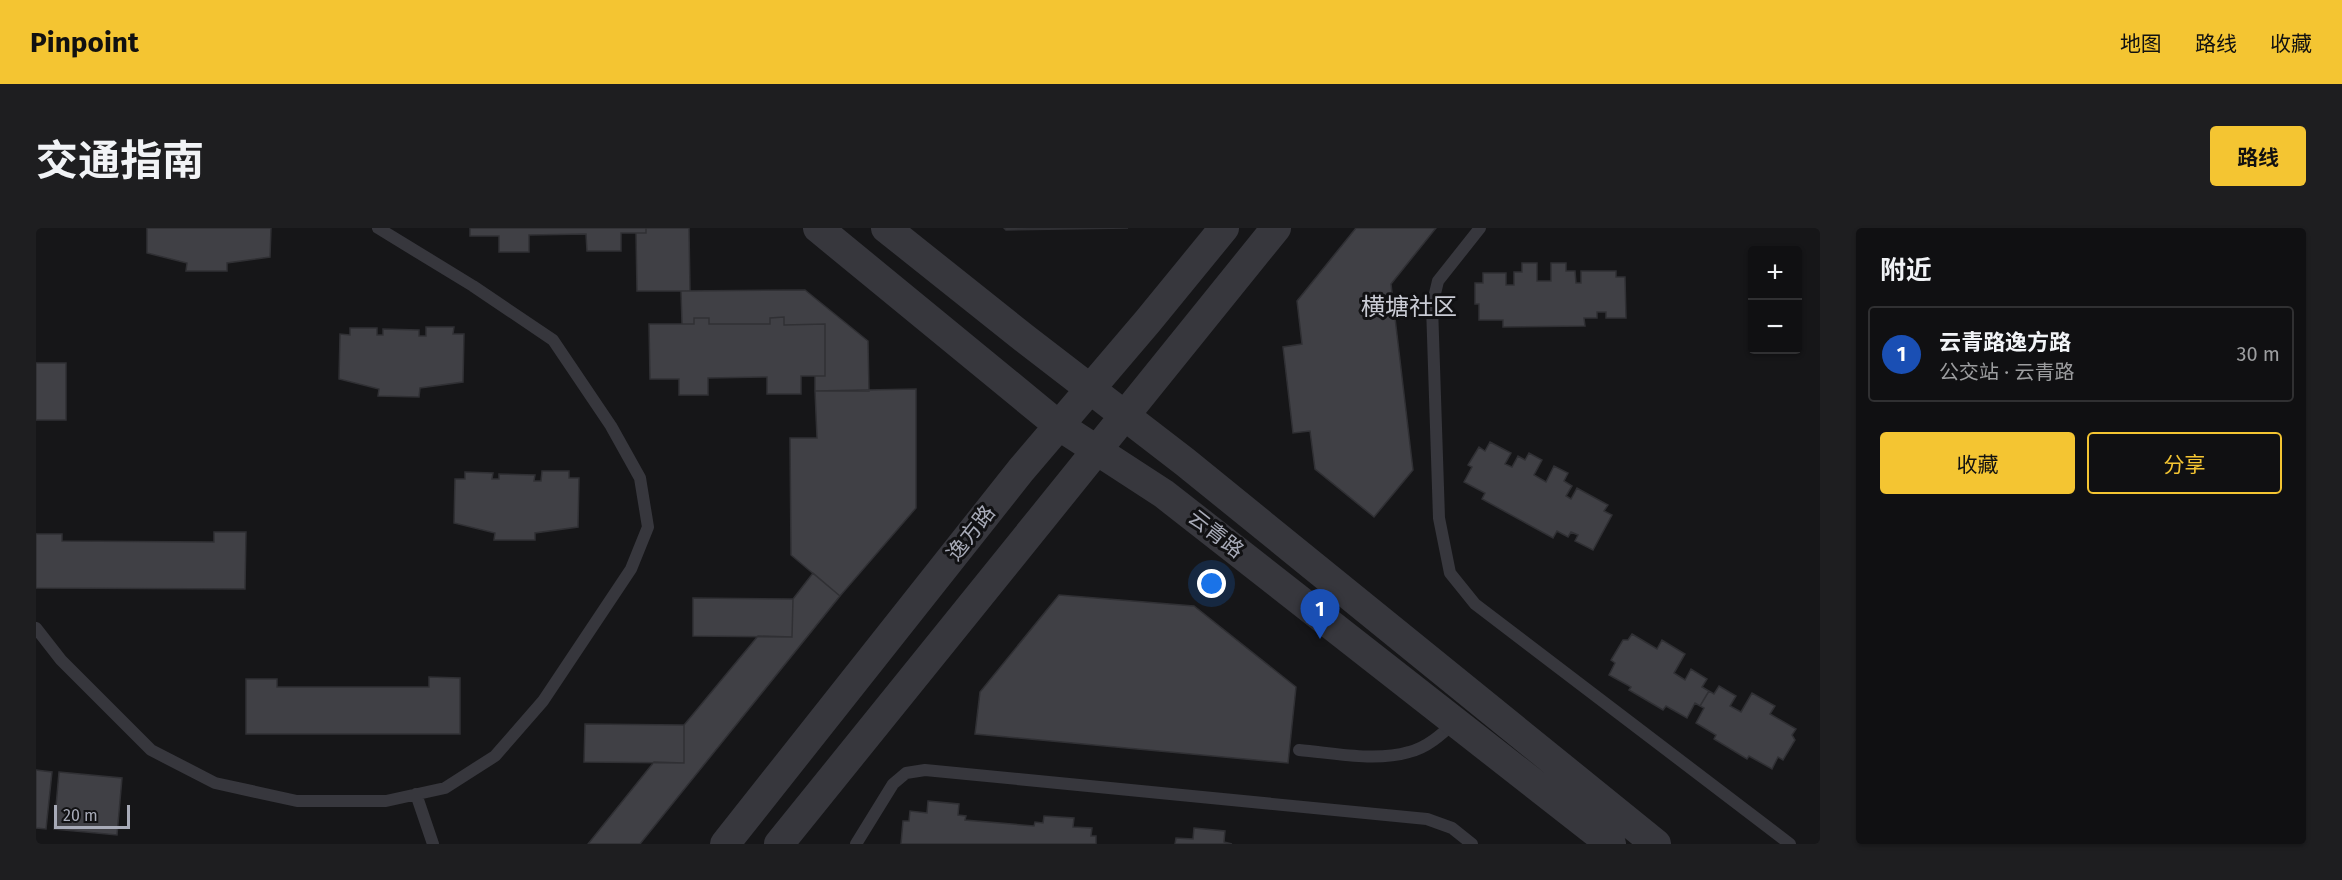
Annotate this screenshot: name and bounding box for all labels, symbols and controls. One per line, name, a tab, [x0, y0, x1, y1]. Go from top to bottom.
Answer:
text: Pinpoint	[30, 26, 139, 59]
text: 地图	[2120, 31, 2162, 57]
text: 路线	[2195, 31, 2237, 57]
text: 收藏	[2270, 31, 2312, 57]
button: 路线	[2210, 126, 2306, 186]
text: 交通指南	[36, 136, 204, 186]
map controls	[1748, 246, 1802, 354]
button: +	[1748, 246, 1802, 300]
text: 附近	[1880, 255, 1932, 286]
district label: 横塘社区	[1361, 293, 1457, 321]
button: −	[1748, 300, 1802, 354]
text: 云青路逸方路	[1939, 329, 2071, 356]
text: 1	[1897, 342, 1906, 366]
text: 30 m	[2236, 342, 2280, 366]
text: 公交站 · 云青路	[1939, 360, 2074, 384]
button: 收藏	[1880, 432, 2075, 494]
button: 分享	[2087, 432, 2282, 494]
street label: 逸方路	[941, 500, 1001, 566]
street label: 云青路	[1183, 504, 1249, 564]
your location	[1197, 569, 1226, 598]
pin: 1	[1300, 590, 1340, 639]
scale bar	[54, 802, 130, 830]
text: 20 m	[63, 806, 98, 825]

